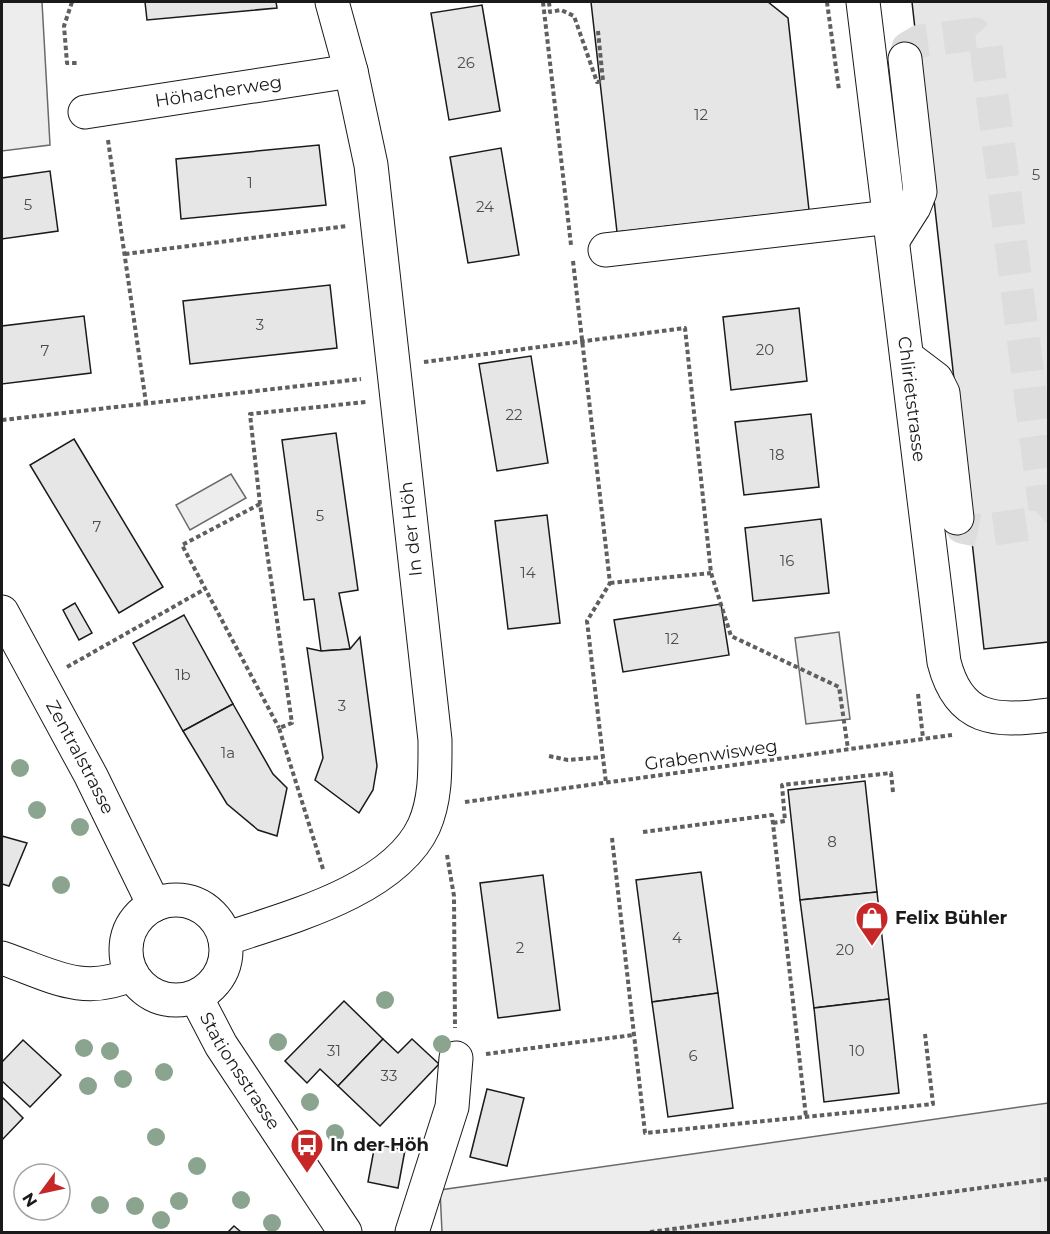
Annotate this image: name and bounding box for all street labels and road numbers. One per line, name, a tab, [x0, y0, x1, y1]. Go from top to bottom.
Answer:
street label: Höhacherweg	[153, 71, 283, 112]
street label: Chlirietstrasse	[893, 335, 930, 463]
street label: In der Höh	[395, 480, 427, 578]
street label: Zentralstrasse	[41, 697, 119, 818]
street label: Grabenwisweg	[643, 735, 779, 775]
street label: Stationsstrasse	[195, 1008, 285, 1134]

